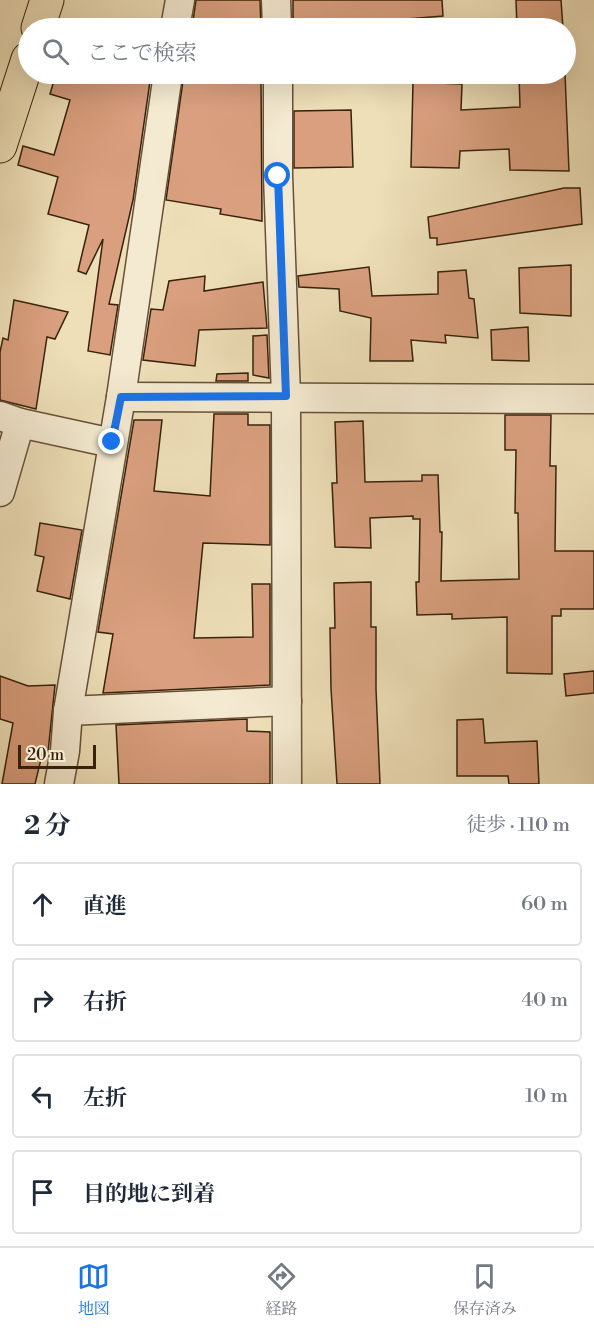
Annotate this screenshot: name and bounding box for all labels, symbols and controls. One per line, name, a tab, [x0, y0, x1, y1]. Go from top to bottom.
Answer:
search box	[18, 18, 576, 84]
icon: search	[39, 35, 72, 68]
text: ここで検索	[87, 40, 197, 67]
route start	[264, 162, 290, 188]
route end	[98, 428, 124, 454]
scale bar	[18, 742, 96, 770]
text: 20 m	[27, 745, 64, 765]
text: 2 分	[24, 810, 70, 842]
text: 徒歩 · 110 m	[466, 813, 570, 838]
icon: ahead	[26, 888, 59, 921]
text: 60 m	[521, 892, 568, 917]
text: 直進	[83, 893, 127, 920]
icon: right	[26, 984, 59, 1017]
text: 40 m	[521, 988, 568, 1013]
text: 右折	[83, 989, 127, 1016]
icon: left	[26, 1080, 59, 1113]
text: 10 m	[525, 1084, 568, 1109]
text: 左折	[83, 1085, 127, 1112]
icon: arrive	[26, 1176, 59, 1209]
text: 目的地に到着	[83, 1181, 215, 1208]
tab: 地図	[77, 1260, 110, 1319]
tab: 経路	[265, 1260, 298, 1319]
tab: 保存済み	[453, 1260, 517, 1319]

